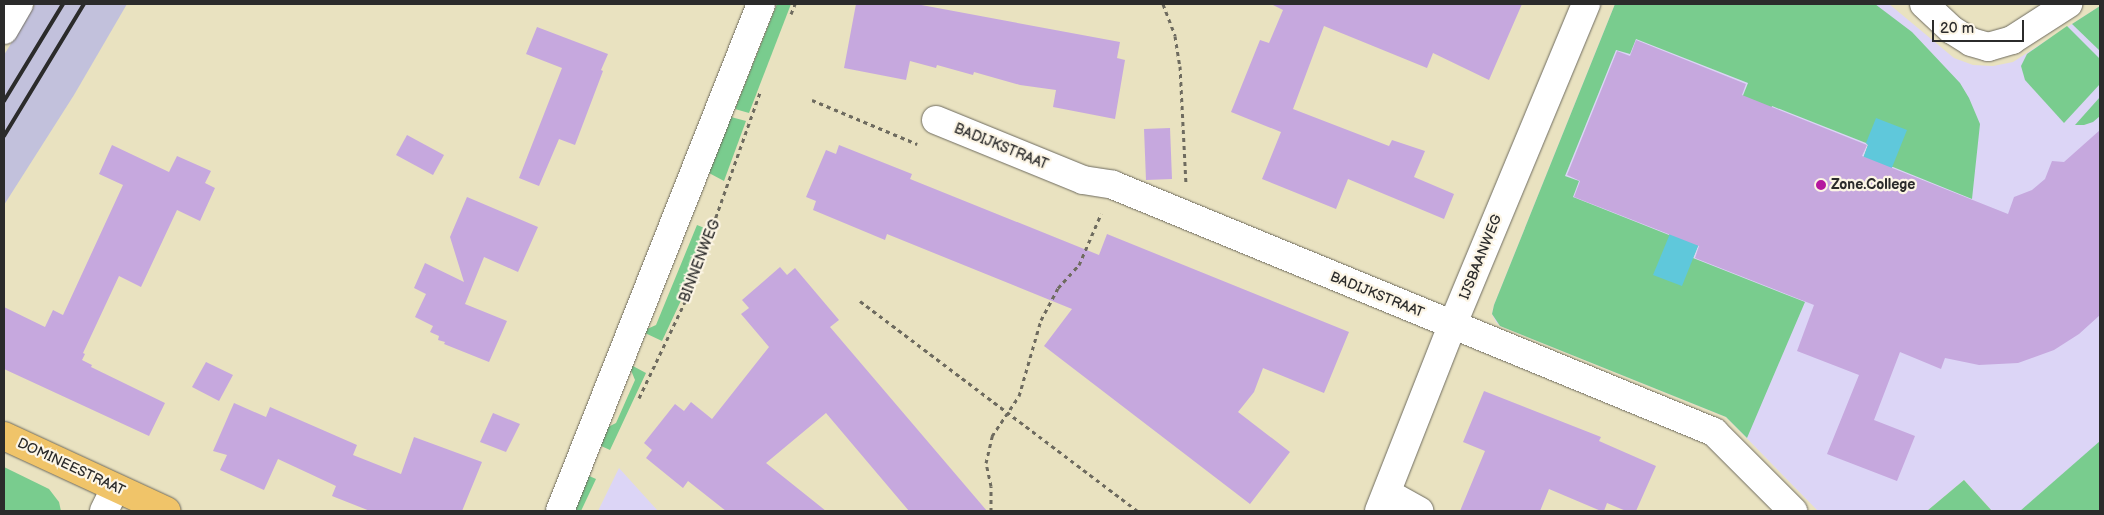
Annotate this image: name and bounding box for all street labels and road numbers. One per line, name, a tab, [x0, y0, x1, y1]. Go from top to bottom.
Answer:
street label: BADIJKSTRAAT	[952, 120, 1050, 174]
street label: IJSBAANWEG	[1456, 212, 1506, 302]
street label: BINNENWEG	[677, 217, 723, 305]
street label: BADIJKSTRAAT	[1328, 268, 1426, 322]
street label: DOMINEESTRAAT	[15, 435, 127, 499]

